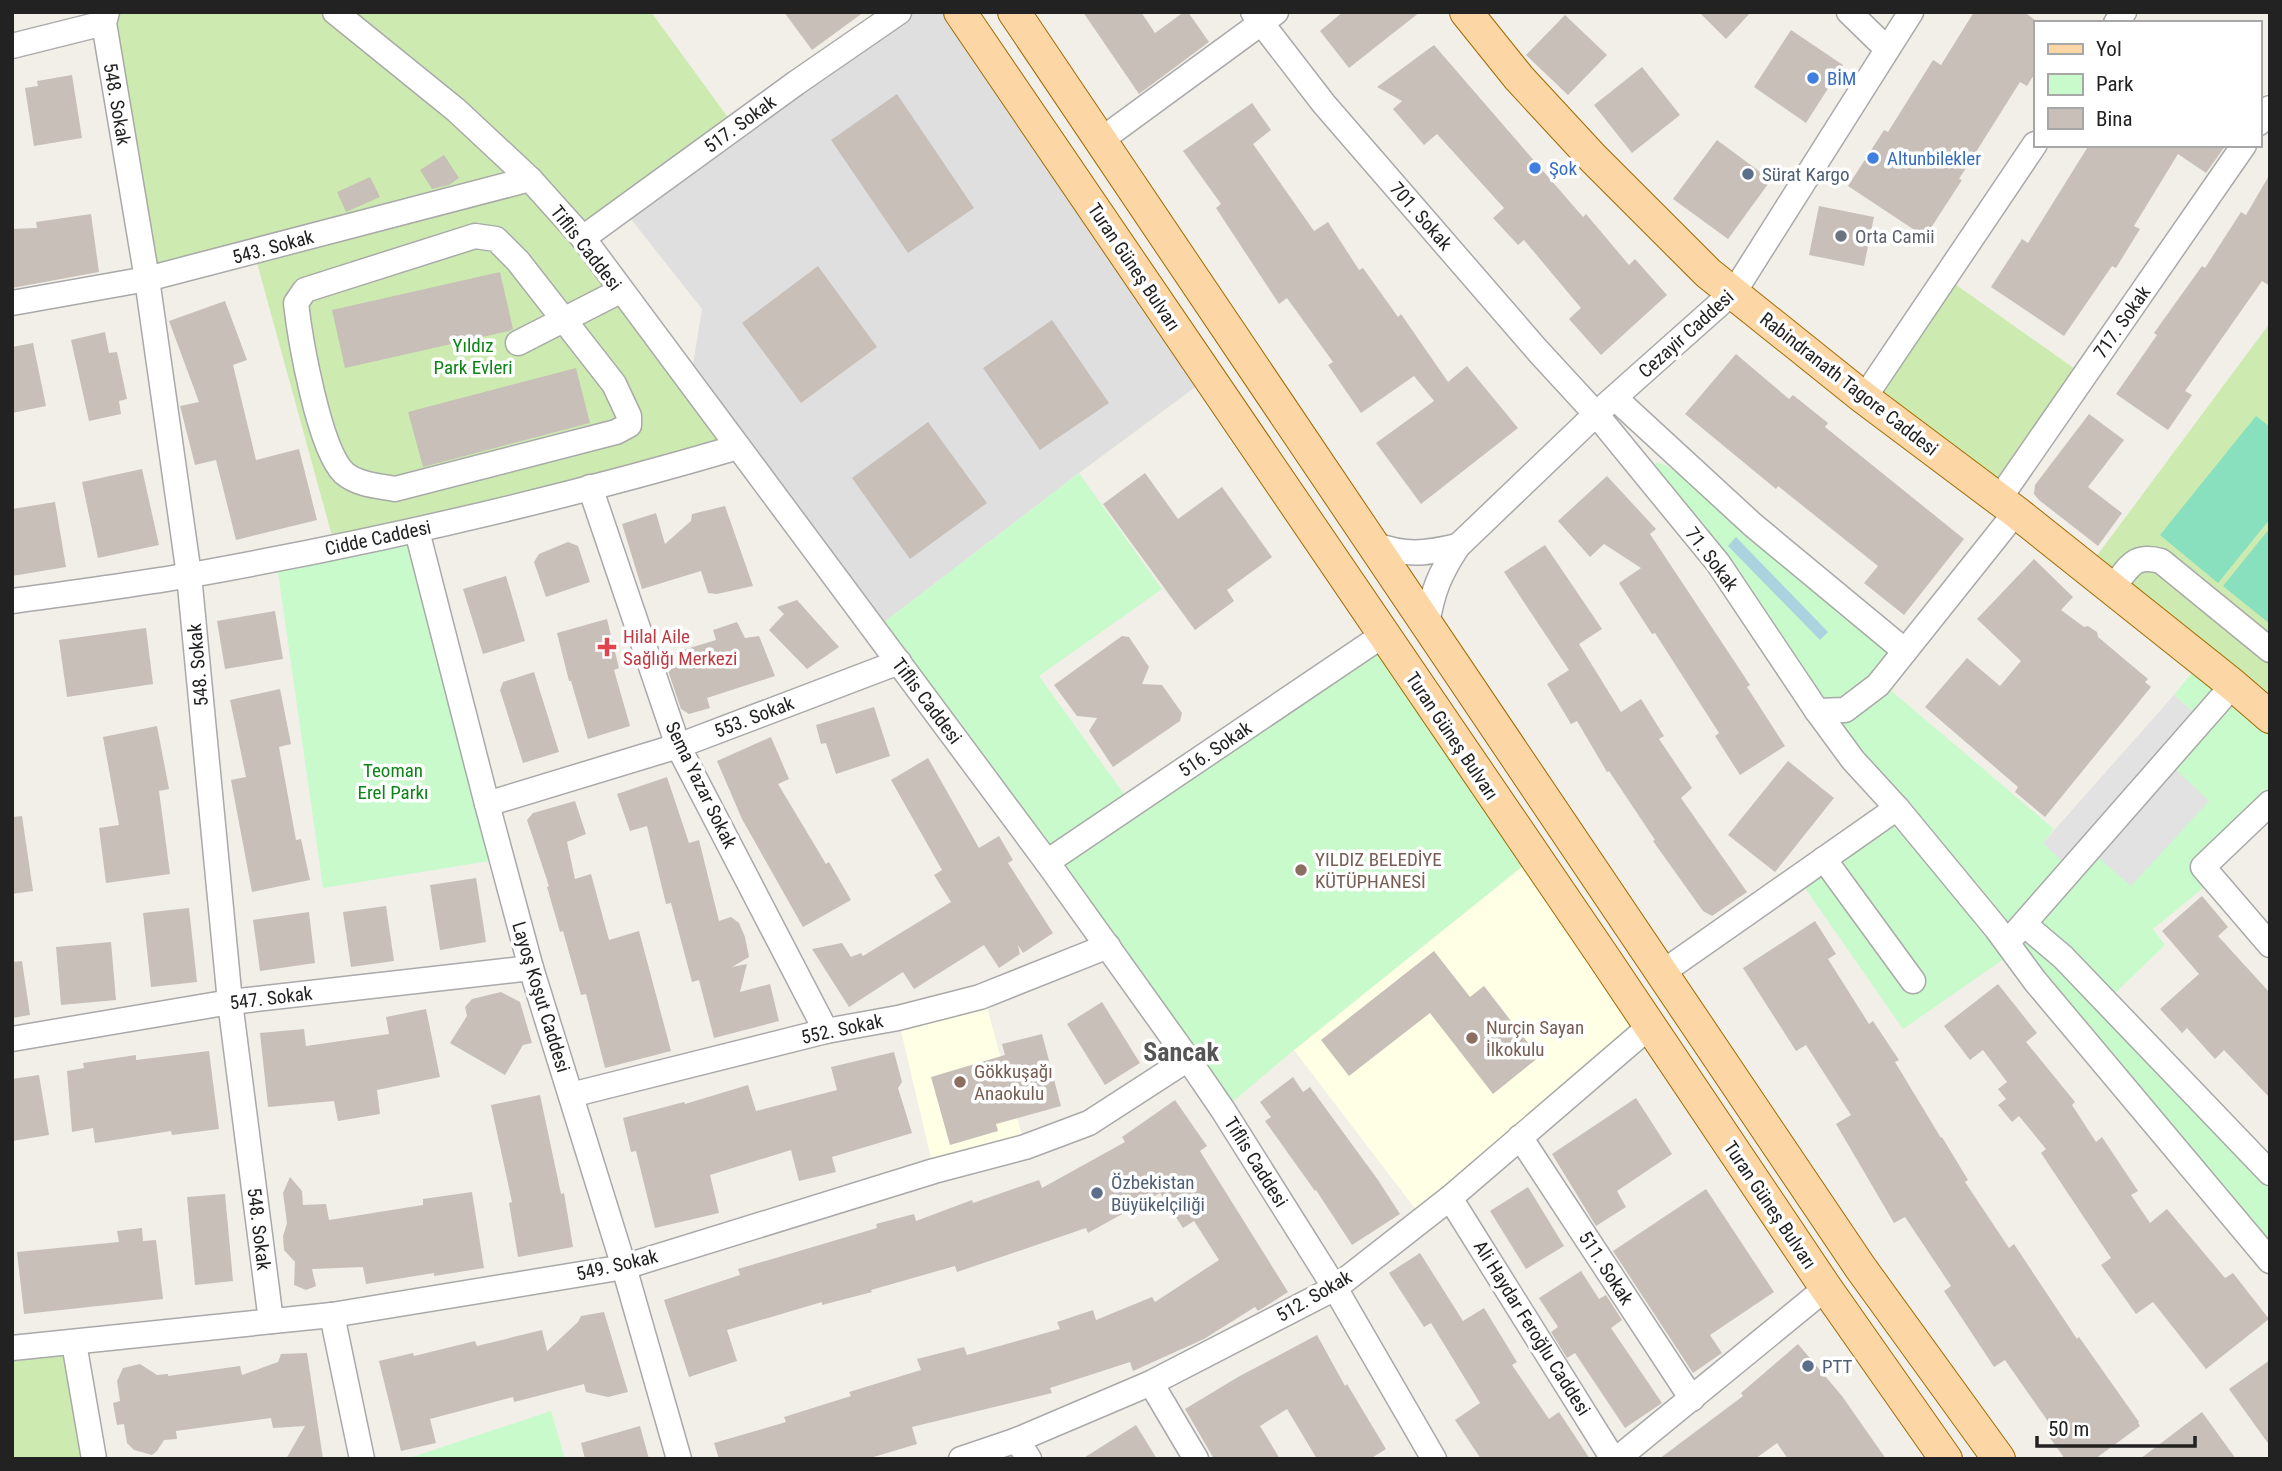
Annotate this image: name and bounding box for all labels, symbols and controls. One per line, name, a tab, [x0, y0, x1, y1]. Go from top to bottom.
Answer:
legend	[2034, 21, 2261, 147]
text: Yol	[2096, 37, 2122, 61]
street label: 548. Sokak	[98, 61, 136, 147]
place label: BİM	[1827, 67, 1856, 90]
marker: BİM	[1805, 70, 1821, 86]
text: Park	[2096, 72, 2134, 96]
street label: 517. Sokak	[700, 90, 781, 158]
text: Bina	[2096, 107, 2133, 131]
place label: Altunbilekler	[1887, 147, 1981, 170]
marker: Altunbilekler	[1865, 150, 1881, 166]
place label: Şok	[1549, 157, 1577, 180]
marker: Şok	[1527, 160, 1543, 176]
place label: Sürat Kargo	[1762, 163, 1850, 186]
marker: Sürat Kargo	[1740, 166, 1756, 182]
street label: 701. Sokak	[1385, 177, 1457, 255]
street label: Turan Güneş Bulvarı	[1083, 199, 1185, 335]
street label: Tiflis Caddesi	[546, 201, 626, 295]
street label: 543. Sokak	[230, 225, 317, 269]
place label: Orta Camii	[1855, 225, 1935, 248]
marker: Orta Camii	[1833, 228, 1849, 244]
street label: 717. Sokak	[2089, 281, 2156, 363]
street label: Cezayir Caddesi	[1634, 285, 1738, 383]
street label: Rabindranath Tagore Caddesi	[1755, 307, 1943, 461]
park label: Yıldız Park Evleri	[434, 334, 513, 379]
street label: Cidde Caddesi	[323, 516, 433, 560]
street label: 71. Sokak	[1681, 523, 1744, 596]
street label: 548. Sokak	[183, 622, 213, 707]
place label: Hilal Aile Sağlığı Merkezi	[623, 625, 737, 670]
marker: Hilal Aile Sağlığı Merkezi	[597, 637, 617, 657]
street label: Tiflis Caddesi	[887, 653, 967, 749]
street label: Turan Güneş Bulvarı	[1401, 668, 1503, 804]
street label: 553. Sokak	[711, 691, 797, 743]
street label: 516. Sokak	[1174, 716, 1256, 782]
street label: Sema Yazar Sokak	[660, 718, 742, 853]
park label: Teoman Erel Parkı	[357, 759, 429, 804]
place label: YILDIZ BELEDİYE KÜTÜPHANESİ	[1315, 848, 1442, 893]
marker: YILDIZ BELEDİYE KÜTÜPHANESİ	[1293, 862, 1309, 878]
street label: Layoş Koşut Caddesi	[507, 919, 575, 1075]
street label: 547. Sokak	[228, 981, 314, 1014]
street label: 552. Sokak	[799, 1009, 885, 1049]
place label: Nurçin Sayan İlkokulu	[1486, 1016, 1584, 1061]
marker: Nurçin Sayan İlkokulu	[1464, 1030, 1480, 1046]
district label: Sancak	[1143, 1037, 1219, 1067]
place label: Gökkuşağı Anaokulu	[974, 1060, 1053, 1105]
marker: Gökkuşağı Anaokulu	[952, 1074, 968, 1090]
street label: Tiflis Caddesi	[1219, 1113, 1293, 1211]
street label: Turan Güneş Bulvarı	[1719, 1137, 1821, 1273]
place label: Özbekistan Büyükelçiliği	[1111, 1171, 1205, 1216]
marker: Özbekistan Büyükelçiliği	[1089, 1185, 1105, 1201]
street label: 548. Sokak	[243, 1186, 276, 1272]
street label: 511. Sokak	[1574, 1227, 1639, 1309]
street label: Ali Haydar Feroğlu Caddesi	[1469, 1236, 1595, 1420]
street label: 549. Sokak	[574, 1244, 661, 1286]
street label: 512. Sokak	[1272, 1265, 1356, 1327]
place label: PTT	[1822, 1355, 1853, 1378]
marker: PTT	[1800, 1358, 1816, 1374]
scale bar	[2037, 1404, 2194, 1448]
text: 50 m	[2048, 1417, 2089, 1441]

